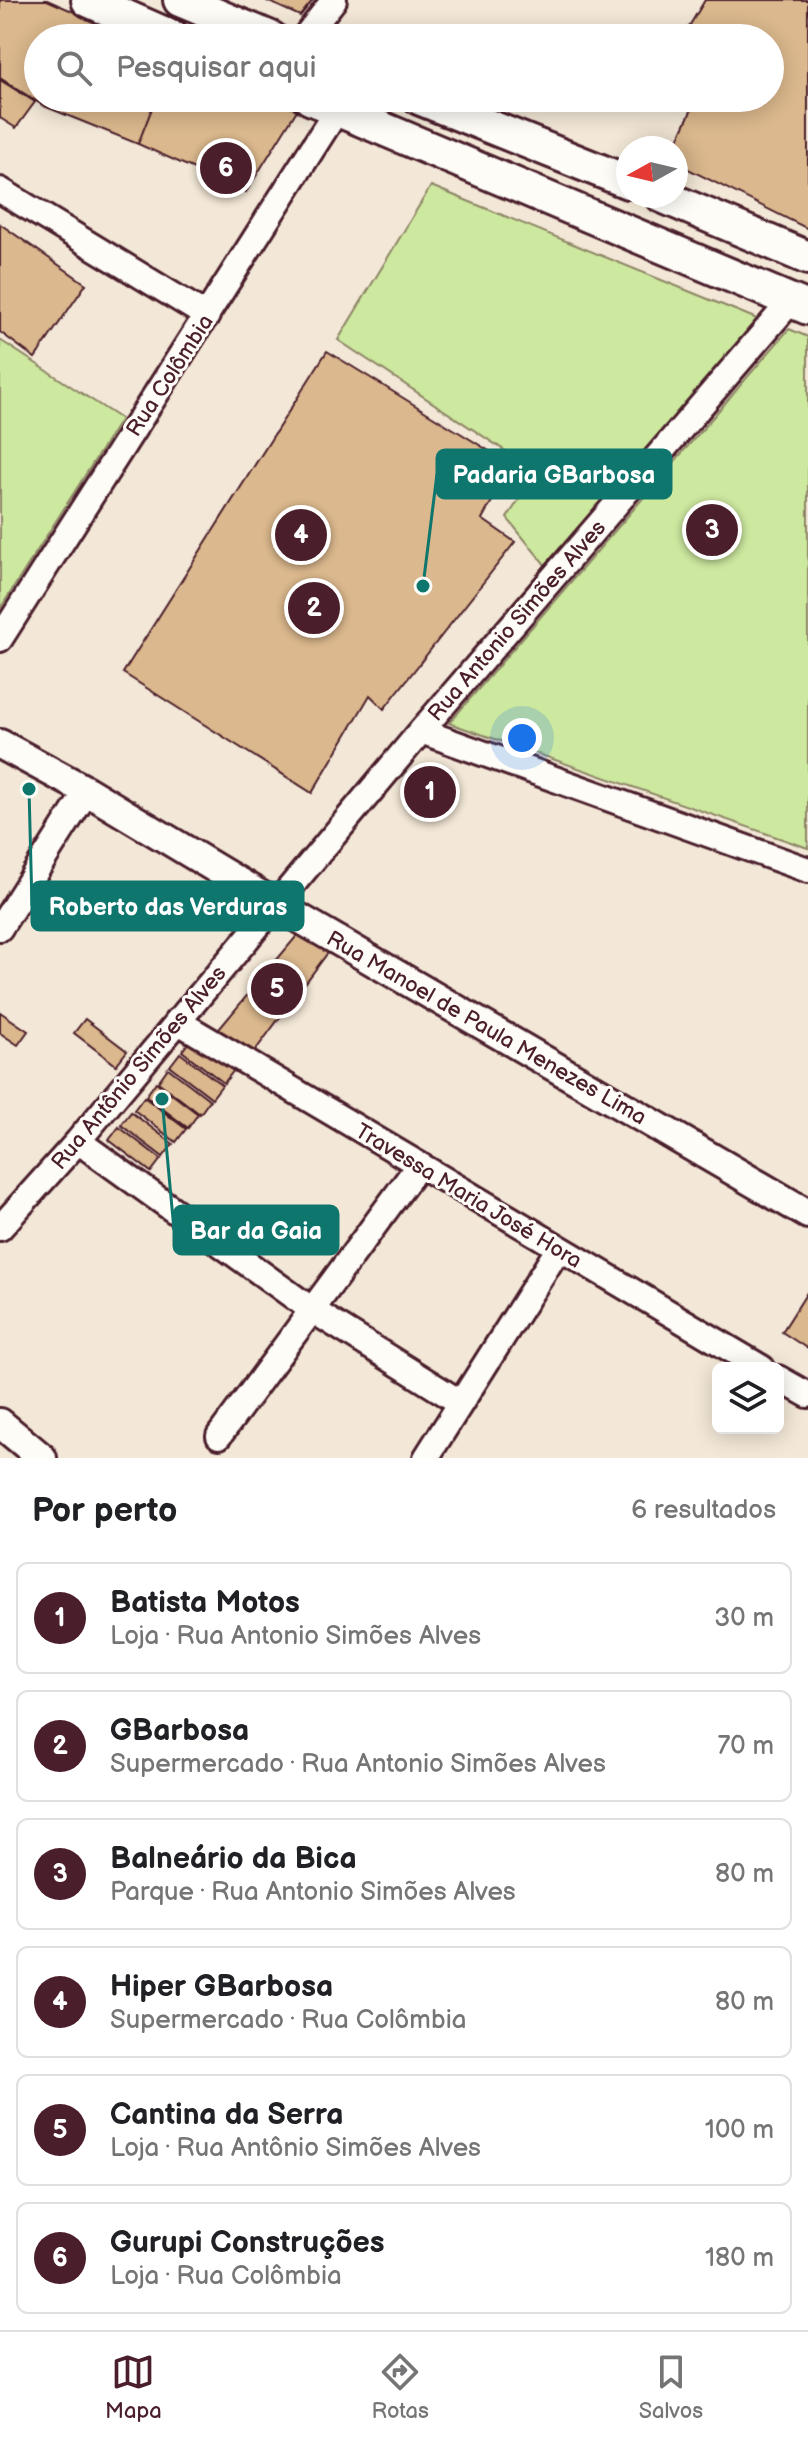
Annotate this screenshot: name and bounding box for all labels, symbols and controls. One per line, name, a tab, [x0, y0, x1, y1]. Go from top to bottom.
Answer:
search box	[24, 24, 784, 112]
icon: search	[52, 46, 96, 90]
text: Pesquisar aqui	[116, 50, 317, 86]
north arrow	[616, 136, 688, 208]
pin: 6	[200, 138, 252, 198]
street label: Rua Colômbia	[121, 310, 220, 442]
callout: Padaria GBarbosa	[437, 450, 671, 498]
text: Padaria GBarbosa	[453, 461, 655, 490]
pin: 3	[686, 500, 738, 560]
pin: 4	[275, 505, 327, 565]
street label: Rua Antonio Simões Alves	[422, 515, 612, 727]
pin: 2	[288, 578, 340, 638]
your location	[502, 718, 542, 758]
pin: 1	[404, 762, 456, 822]
callout: Roberto das Verduras	[32, 882, 303, 930]
text: Roberto das Verduras	[49, 893, 287, 922]
street label: Rua Manoel de Paula Menezes Lima	[321, 925, 651, 1131]
pin: 5	[251, 959, 303, 1019]
street label: Rua Antônio Simões Alves	[46, 960, 232, 1175]
street label: Travessa Maria José Hora	[350, 1118, 586, 1275]
callout: Bar da Gaia	[174, 1206, 338, 1254]
text: Bar da Gaia	[190, 1217, 322, 1246]
map controls	[712, 1362, 784, 1434]
button: layers	[712, 1362, 784, 1434]
text: Por perto	[32, 1490, 177, 1531]
text: 6 resultados	[631, 1495, 776, 1526]
text: Batista Motos	[110, 1585, 300, 1621]
text: 1	[55, 1603, 65, 1634]
text: 30 m	[714, 1603, 774, 1634]
text: Loja · Rua Antonio Simões Alves	[110, 1621, 481, 1652]
text: GBarbosa	[110, 1713, 249, 1749]
text: 2	[52, 1731, 68, 1762]
text: 70 m	[717, 1731, 774, 1762]
text: Supermercado · Rua Antonio Simões Alves	[110, 1749, 606, 1780]
text: Balneário da Bica	[110, 1841, 357, 1877]
text: 3	[52, 1859, 68, 1890]
text: 80 m	[715, 1859, 774, 1890]
text: Parque · Rua Antonio Simões Alves	[110, 1877, 516, 1908]
text: Hiper GBarbosa	[110, 1969, 333, 2005]
text: 4	[52, 1987, 68, 2018]
text: 80 m	[715, 1987, 774, 2018]
text: Supermercado · Rua Colômbia	[110, 2005, 466, 2036]
text: Cantina da Serra	[110, 2097, 343, 2133]
text: 5	[52, 2115, 68, 2146]
text: 100 m	[705, 2115, 774, 2146]
text: Loja · Rua Antônio Simões Alves	[110, 2133, 481, 2164]
text: Gurupi Construções	[110, 2225, 385, 2261]
text: 6	[52, 2243, 68, 2274]
text: 180 m	[705, 2243, 774, 2274]
text: Loja · Rua Colômbia	[110, 2261, 342, 2292]
tab: Mapa	[105, 2350, 162, 2425]
tab: Rotas	[371, 2350, 429, 2425]
tab: Salvos	[639, 2350, 703, 2425]

